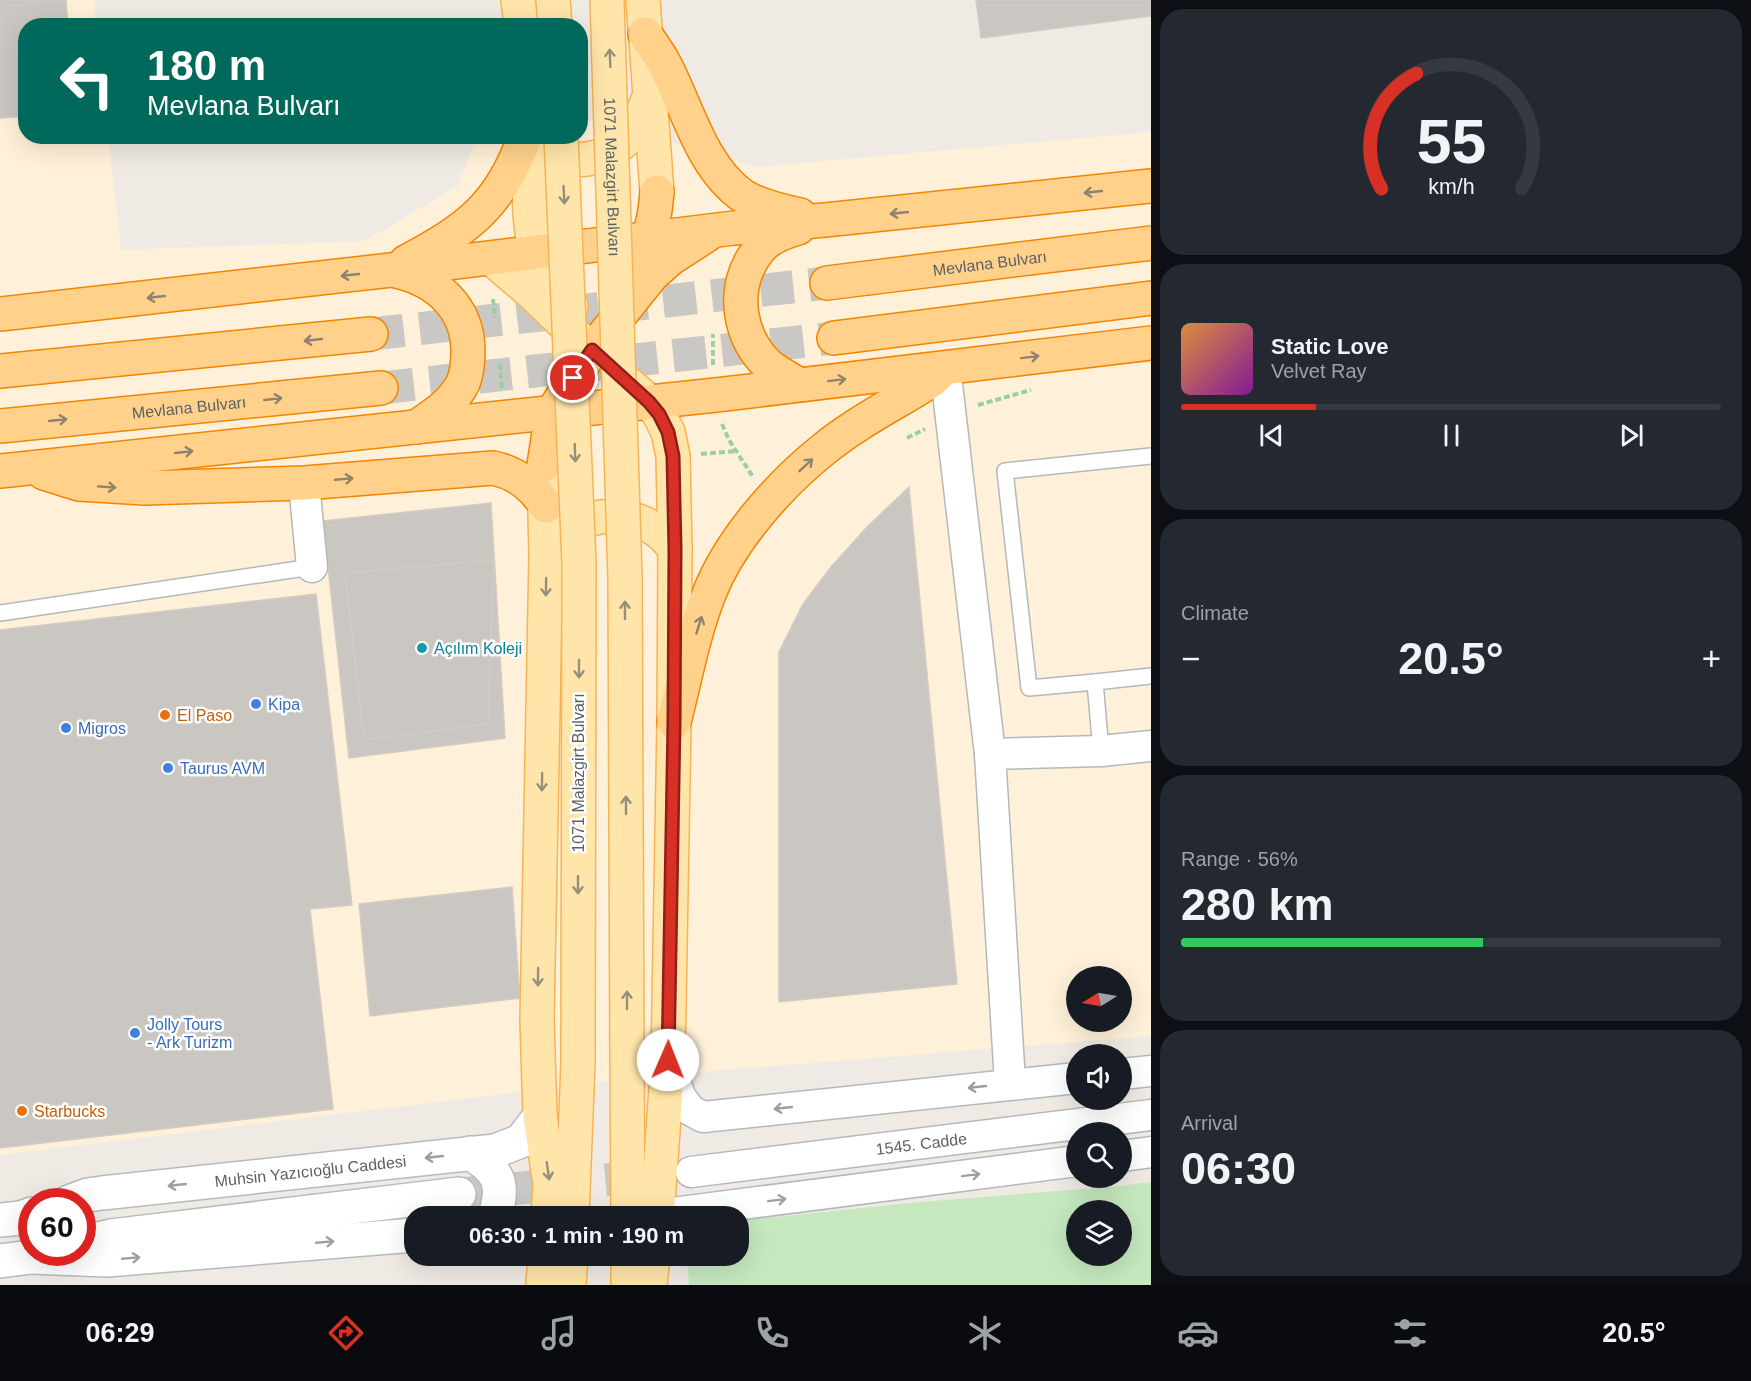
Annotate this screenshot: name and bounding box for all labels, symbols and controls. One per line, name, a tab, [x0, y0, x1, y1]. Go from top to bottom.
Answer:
icon: left	[48, 42, 126, 120]
text: 180 m	[147, 42, 266, 89]
one-way arrow	[604, 48, 616, 68]
text: Mevlana Bulvarı	[147, 91, 341, 121]
street label: 1071 Malazgirt Bulvarı	[601, 97, 623, 257]
text: 55	[1416, 107, 1486, 176]
text: km/h	[1428, 175, 1474, 199]
one-way arrow	[559, 184, 570, 204]
one-way arrow	[1083, 187, 1103, 198]
one-way arrow	[889, 208, 909, 219]
street label: Mevlana Bulvarı	[932, 248, 1048, 279]
one-way arrow	[341, 270, 360, 281]
one-way arrow	[147, 291, 167, 302]
text: Static Love	[1271, 334, 1388, 359]
one-way arrow	[303, 335, 323, 346]
pin	[547, 352, 598, 403]
one-way arrow	[1020, 352, 1040, 363]
text: Velvet Ray	[1271, 360, 1367, 382]
icon: arrive	[556, 361, 589, 394]
one-way arrow	[826, 374, 846, 385]
street label: Mevlana Bulvarı	[131, 393, 247, 422]
one-way arrow	[263, 393, 283, 404]
one-way arrow	[48, 414, 68, 425]
icon: previous	[1255, 419, 1288, 452]
icon: pause	[1435, 419, 1468, 452]
icon: next	[1615, 419, 1648, 452]
one-way arrow	[569, 442, 581, 462]
one-way arrow	[173, 446, 193, 457]
one-way arrow	[799, 458, 814, 472]
one-way arrow	[334, 473, 353, 484]
one-way arrow	[97, 481, 117, 492]
one-way arrow	[540, 576, 551, 596]
one-way arrow	[619, 600, 631, 620]
text: Climate	[1181, 602, 1249, 624]
one-way arrow	[694, 615, 705, 634]
text: 20.5°	[1398, 633, 1504, 684]
place label: Açılım Koleji	[434, 640, 522, 657]
text: −	[1181, 640, 1200, 677]
text: +	[1702, 640, 1721, 677]
marker: Açılım Koleji	[415, 641, 429, 655]
one-way arrow	[573, 658, 585, 678]
street label: 1071 Malazgirt Bulvarı	[570, 693, 587, 853]
place label: Kipa	[268, 696, 300, 713]
marker: Kipa	[249, 697, 263, 711]
place label: El Paso	[177, 707, 232, 724]
marker: El Paso	[158, 708, 172, 722]
place label: Migros	[78, 720, 126, 737]
marker: Migros	[59, 721, 73, 735]
place label: Taurus AVM	[180, 760, 265, 777]
marker: Taurus AVM	[161, 761, 175, 775]
one-way arrow	[536, 771, 547, 791]
one-way arrow	[620, 795, 632, 815]
text: Range · 56%	[1181, 848, 1298, 870]
one-way arrow	[572, 874, 584, 894]
text: 280 km	[1181, 879, 1334, 930]
one-way arrow	[532, 966, 543, 986]
north arrow	[1066, 966, 1132, 1032]
map controls	[1066, 966, 1132, 1266]
one-way arrow	[621, 990, 633, 1010]
place label: Jolly Tours - Ark Turizm	[147, 1016, 232, 1051]
marker: Jolly Tours - Ark Turizm	[128, 1026, 142, 1040]
position arrow	[636, 1028, 700, 1092]
button: sound	[1066, 1044, 1132, 1110]
one-way arrow	[968, 1082, 987, 1093]
place label: Starbucks	[34, 1103, 105, 1120]
one-way arrow	[774, 1103, 794, 1114]
marker: Starbucks	[15, 1104, 29, 1118]
text: Arrival	[1181, 1112, 1238, 1134]
button: search	[1066, 1122, 1132, 1188]
street label: 1545. Cadde	[875, 1130, 968, 1158]
text: 06:30	[1181, 1143, 1296, 1194]
one-way arrow	[424, 1152, 444, 1163]
street label: Muhsin Yazıcıoğlu Caddesi	[214, 1153, 407, 1190]
one-way arrow	[543, 1161, 554, 1181]
one-way arrow	[960, 1169, 980, 1180]
one-way arrow	[168, 1180, 188, 1191]
speed limit sign: 60	[18, 1188, 96, 1266]
one-way arrow	[767, 1194, 787, 1205]
button: layers	[1066, 1200, 1132, 1266]
text: 06:30 · 1 min · 190 m	[469, 1223, 684, 1248]
one-way arrow	[315, 1236, 335, 1247]
one-way arrow	[120, 1252, 140, 1263]
icon: directions	[325, 1312, 367, 1354]
icon: music	[538, 1312, 580, 1354]
icon: phone	[751, 1312, 793, 1354]
icon: climate	[964, 1312, 1006, 1354]
icon: car	[1177, 1312, 1219, 1354]
icon: filters	[1389, 1312, 1431, 1354]
text: 06:29	[85, 1318, 154, 1348]
text: 20.5°	[1602, 1318, 1666, 1348]

